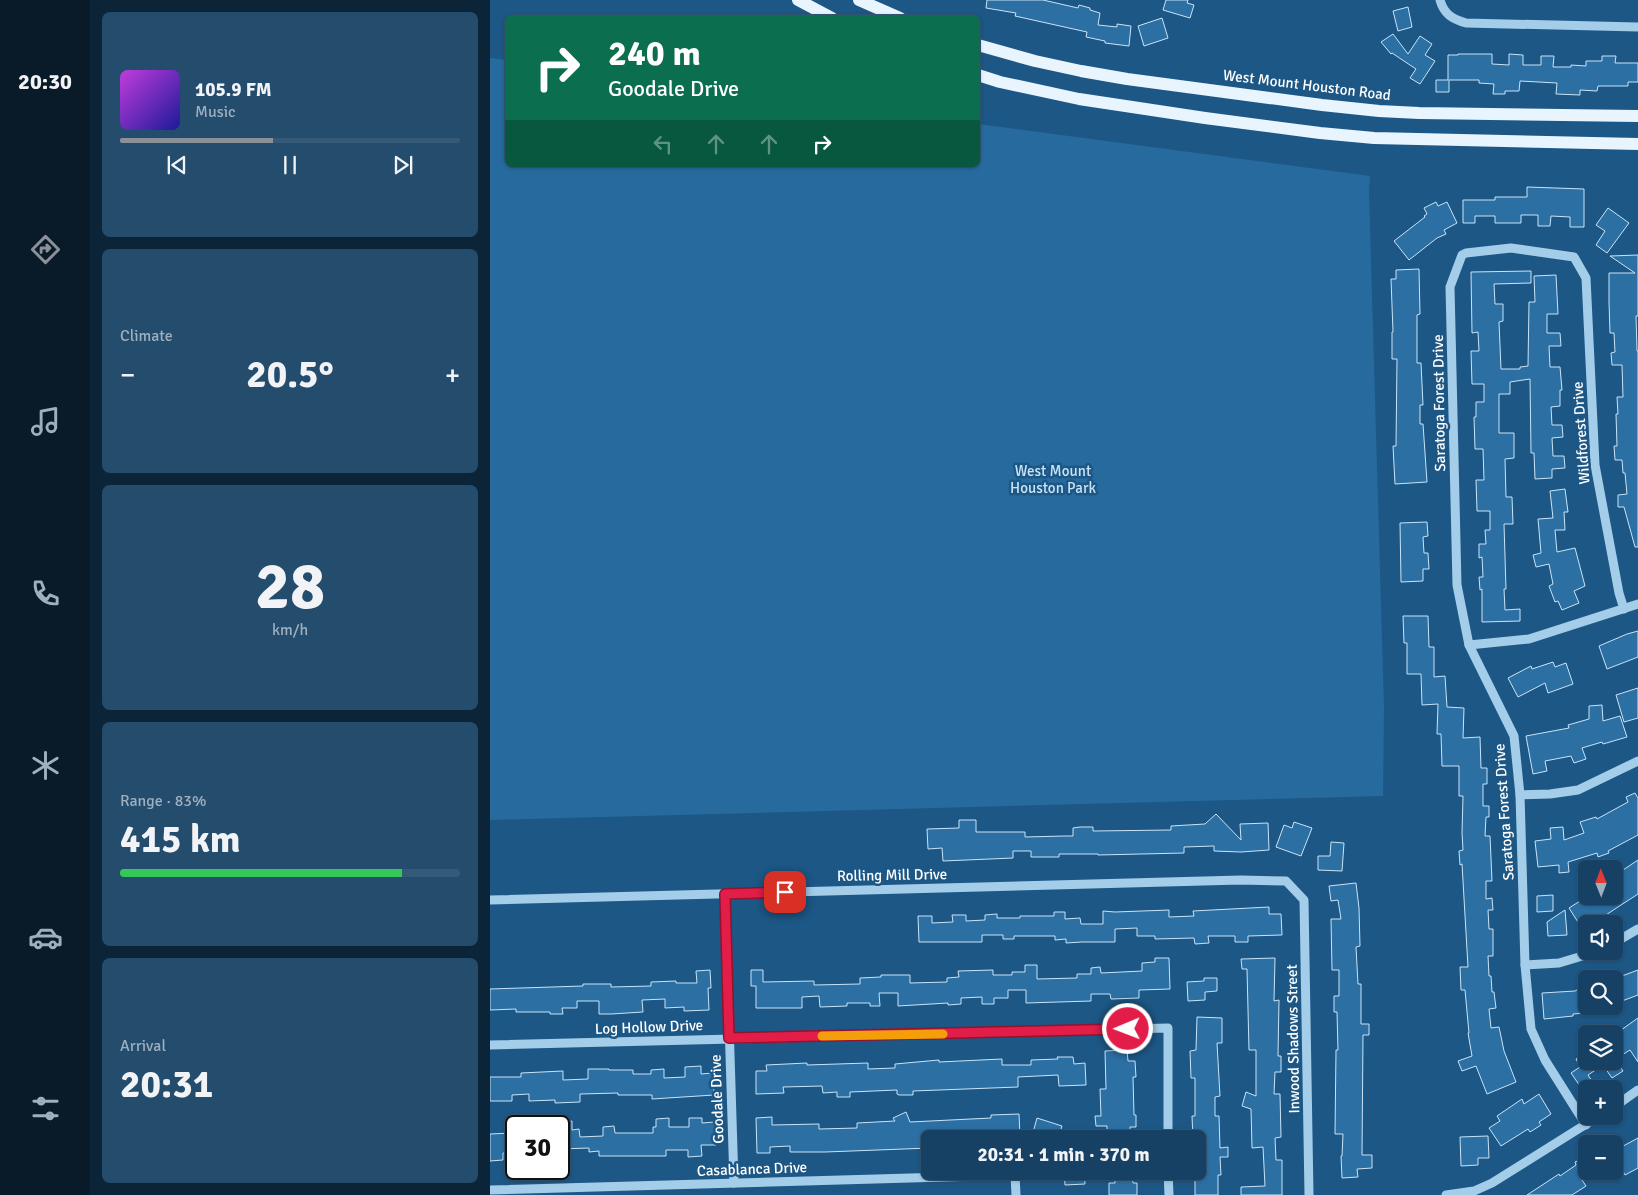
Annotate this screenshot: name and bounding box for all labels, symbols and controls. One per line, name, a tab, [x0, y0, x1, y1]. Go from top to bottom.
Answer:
text: 240 m	[608, 32, 701, 75]
icon: right	[525, 35, 590, 100]
street label: West Mount Houston Road	[1222, 66, 1392, 104]
text: 20:30	[18, 68, 72, 95]
text: Goodale Drive	[608, 75, 739, 102]
text: 105.9 FM	[195, 78, 272, 102]
text: Music	[195, 102, 236, 122]
icon: left	[649, 130, 677, 158]
icon: ahead	[702, 130, 730, 158]
icon: ahead	[755, 130, 783, 158]
icon: right	[808, 130, 836, 158]
icon: previous	[163, 151, 191, 179]
icon: pause	[276, 151, 304, 179]
icon: next	[389, 151, 417, 179]
icon: directions	[28, 232, 63, 267]
text: Climate	[120, 326, 173, 346]
street label: Saratoga Forest Drive	[1429, 334, 1449, 472]
text: 20.5°	[246, 351, 334, 398]
text: −	[120, 358, 135, 392]
text: +	[445, 358, 460, 392]
street label: Wildforest Drive	[1568, 381, 1594, 485]
icon: music	[28, 404, 63, 439]
park label: West Mount Houston Park	[1010, 462, 1096, 497]
text: 28	[255, 547, 325, 627]
icon: phone	[28, 576, 63, 611]
text: km/h	[272, 620, 308, 640]
street label: Saratoga Forest Drive	[1490, 743, 1518, 881]
icon: climate	[28, 748, 63, 783]
text: Range · 83%	[120, 791, 206, 811]
text: 415 km	[120, 816, 241, 863]
north arrow	[1578, 860, 1622, 905]
map controls	[1578, 860, 1623, 1180]
street label: Rolling Mill Drive	[837, 865, 947, 885]
pin	[764, 871, 806, 913]
icon: arrive	[771, 878, 799, 906]
button: sound	[1578, 915, 1623, 960]
icon: car	[28, 920, 63, 955]
street label: Inwood Shadows Street	[1283, 964, 1303, 1114]
button: search	[1578, 970, 1623, 1015]
position arrow	[1101, 1002, 1153, 1054]
street label: Log Hollow Drive	[595, 1016, 703, 1038]
button: layers	[1578, 1025, 1623, 1070]
text: Arrival	[120, 1036, 166, 1056]
street label: Goodale Drive	[706, 1054, 728, 1144]
text: 20:31	[120, 1061, 213, 1108]
button: +	[1578, 1080, 1623, 1125]
icon: filters	[28, 1091, 63, 1126]
speed limit sign: 30	[505, 1115, 570, 1180]
button: −	[1578, 1135, 1623, 1180]
text: 20:31 · 1 min · 370 m	[977, 1143, 1150, 1167]
street label: Casablanca Drive	[697, 1158, 807, 1180]

